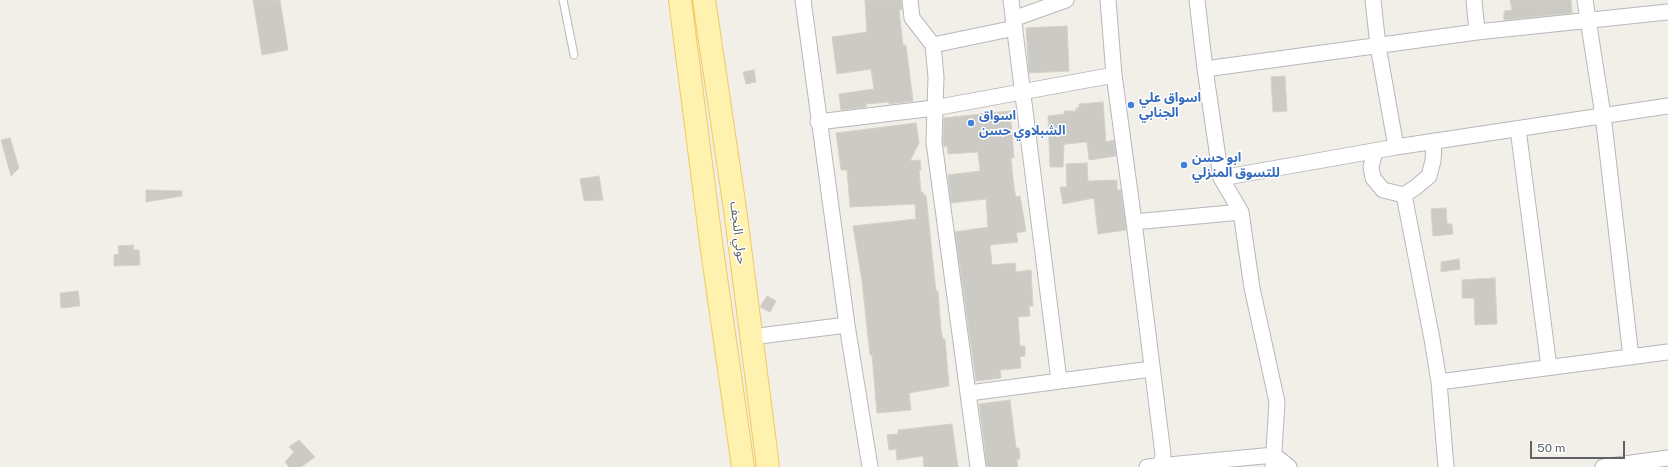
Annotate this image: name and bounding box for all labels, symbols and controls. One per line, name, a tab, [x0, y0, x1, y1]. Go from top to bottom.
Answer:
place label: اسواق علي الجنابي	[1139, 90, 1201, 121]
marker: اسواق علي الجنابي	[1126, 100, 1136, 110]
place label: اسواق الشبلاوي حسن	[979, 108, 1065, 139]
marker: اسواق الشبلاوي حسن	[966, 118, 976, 128]
place label: ابو حسن للتسوق المنزلي	[1192, 150, 1280, 181]
marker: ابو حسن للتسوق المنزلي	[1179, 160, 1189, 170]
street label: حولي النجف	[726, 201, 750, 265]
scale bar	[1532, 433, 1627, 459]
text: 50 m	[1537, 441, 1565, 455]

